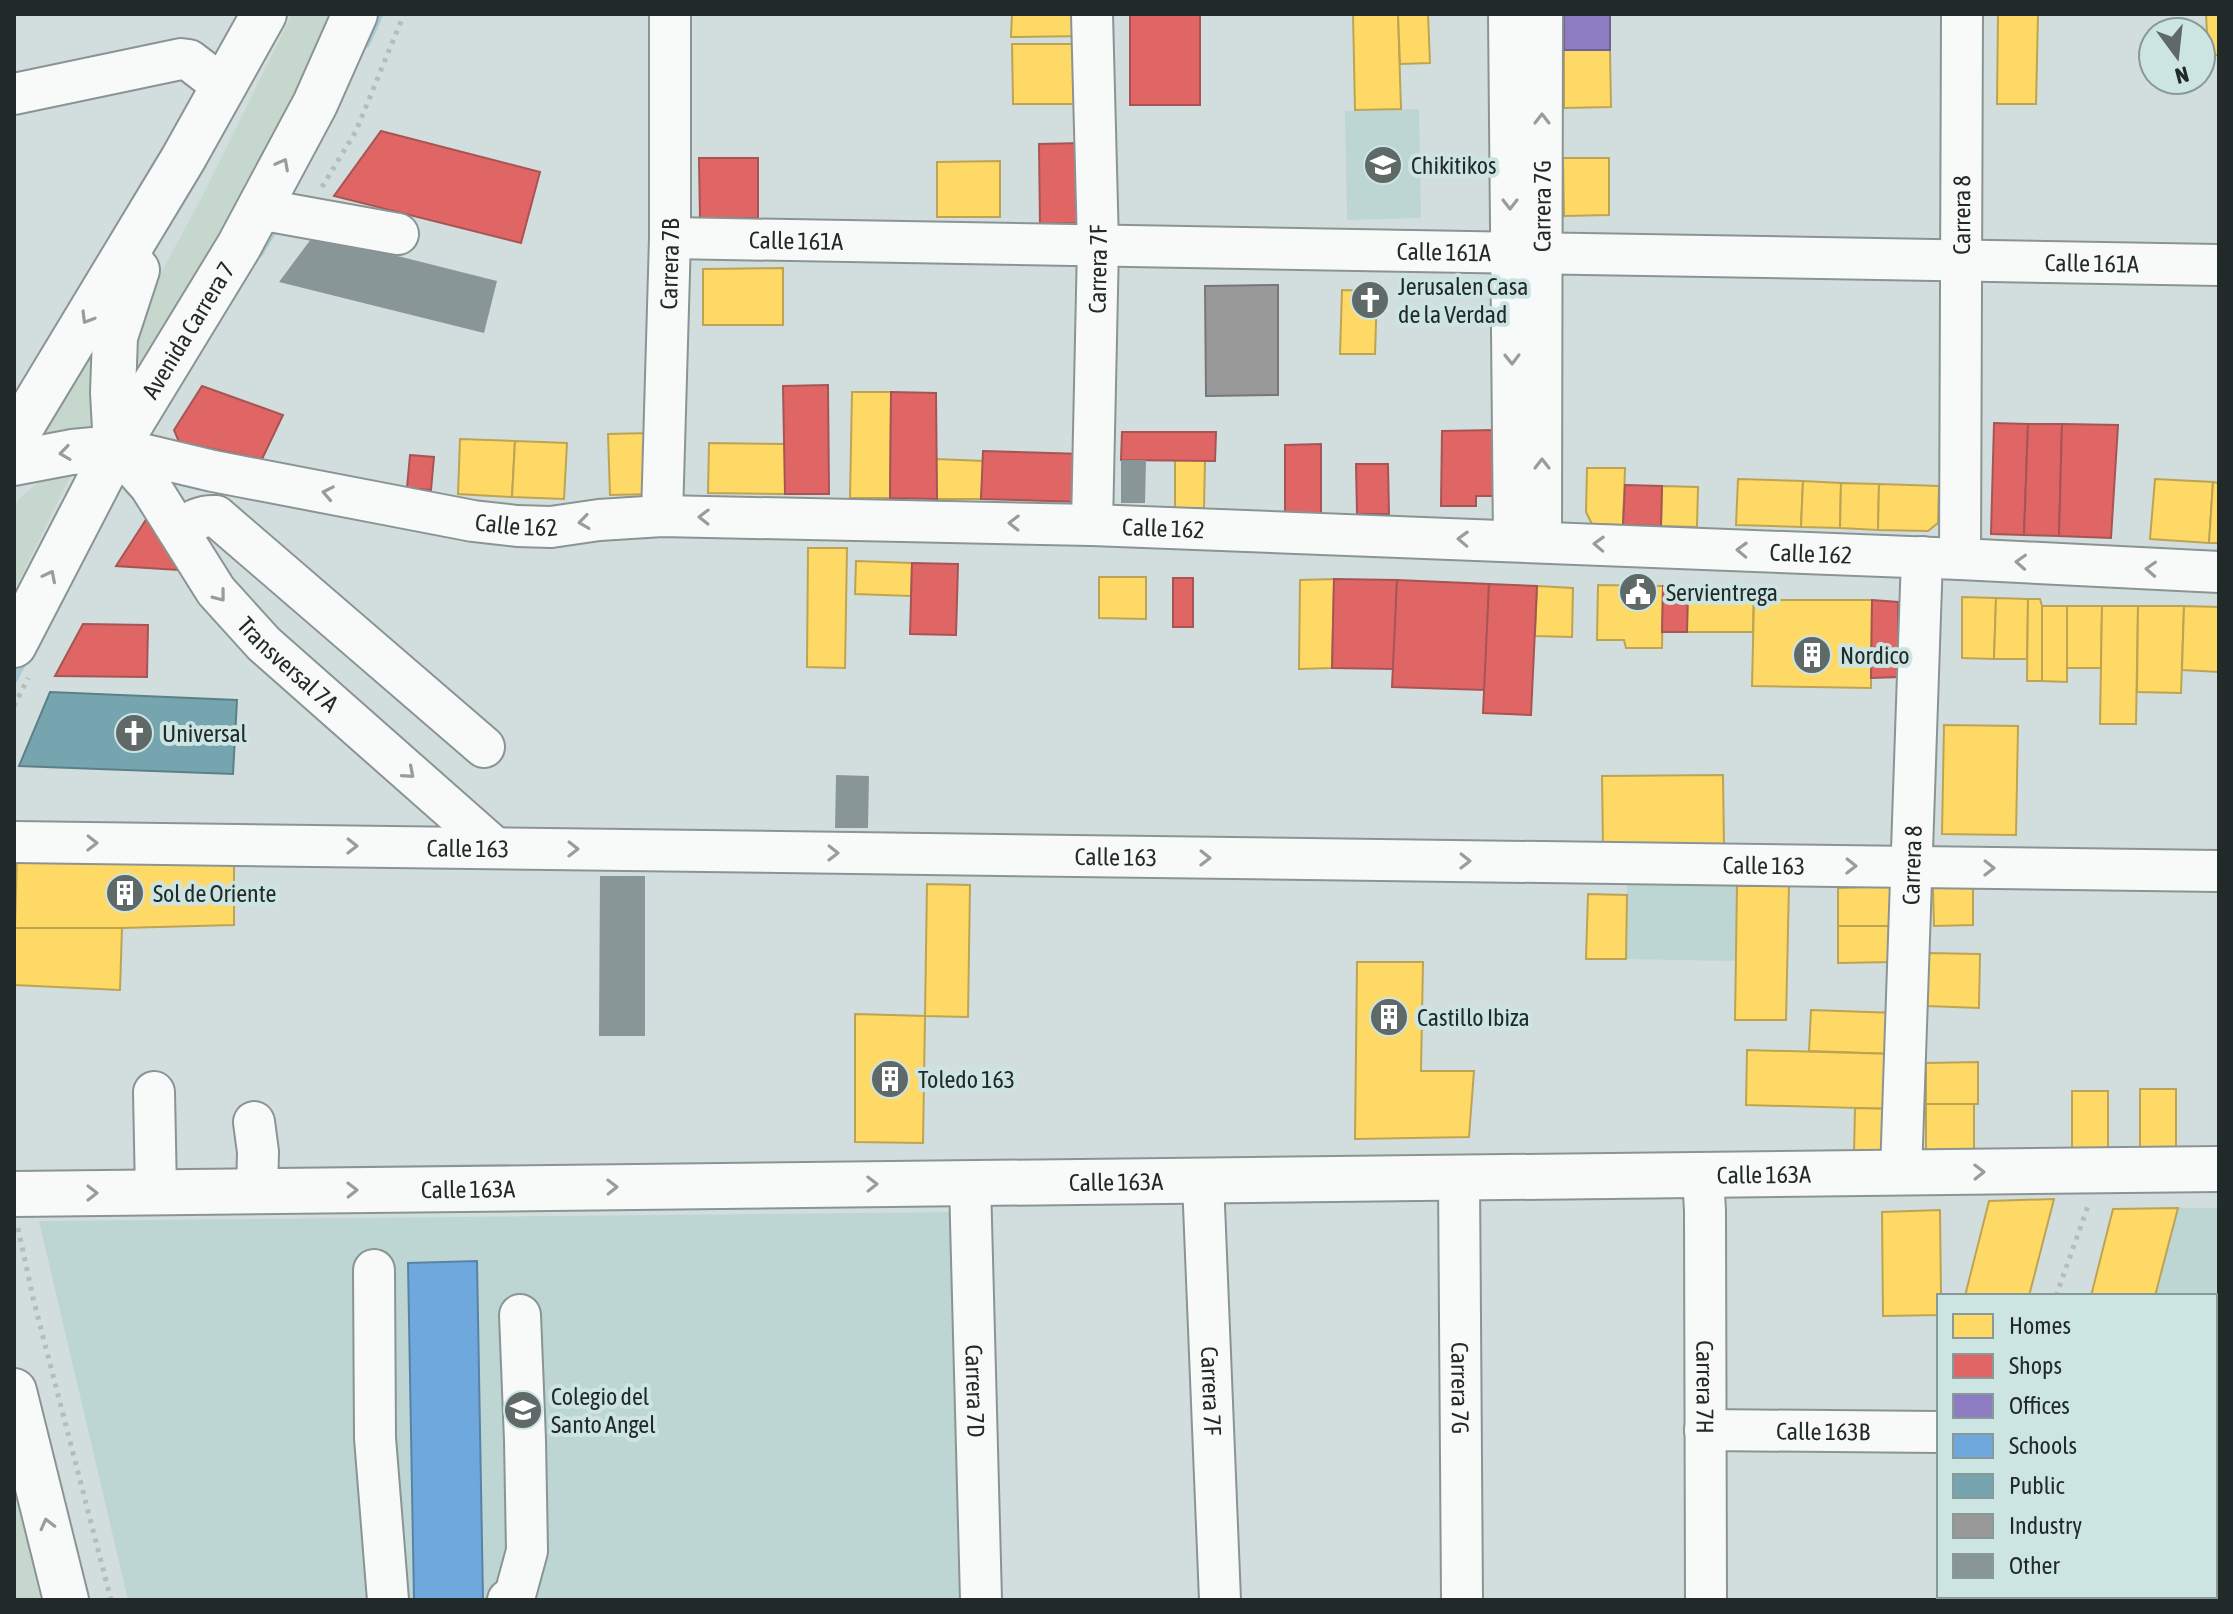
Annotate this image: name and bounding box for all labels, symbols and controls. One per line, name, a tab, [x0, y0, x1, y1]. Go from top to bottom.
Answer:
north arrow	[2137, 16, 2217, 96]
text: N	[2173, 61, 2192, 90]
one-way arrow	[1533, 112, 1551, 125]
school or university icon: Chikitikos	[1362, 144, 1404, 186]
place label: Chikitikos	[1411, 152, 1497, 179]
one-way arrow	[273, 158, 289, 173]
street label: Carrera 7G	[1528, 160, 1555, 252]
street label: Carrera 8	[1948, 175, 1975, 255]
one-way arrow	[1501, 198, 1519, 211]
street label: Carrera 7B	[654, 218, 684, 310]
street label: Carrera 7F	[1083, 224, 1112, 314]
street label: Calle 161A	[749, 226, 844, 255]
street label: Calle 161A	[1397, 237, 1491, 266]
street label: Calle 161A	[2044, 248, 2139, 277]
street label: Avenida Carrera 7	[136, 257, 240, 403]
place label: Jerusalen Casa de la Verdad	[1398, 273, 1528, 328]
church icon: Jerusalen Casa de la Verdad	[1349, 279, 1391, 321]
one-way arrow	[81, 309, 97, 324]
one-way arrow	[1503, 353, 1520, 366]
one-way arrow	[58, 445, 71, 462]
one-way arrow	[1533, 457, 1551, 470]
one-way arrow	[321, 485, 334, 502]
street label: Calle 162	[474, 508, 559, 541]
one-way arrow	[697, 508, 710, 526]
one-way arrow	[577, 513, 591, 530]
street label: Calle 162	[1122, 513, 1205, 543]
one-way arrow	[1007, 514, 1020, 532]
one-way arrow	[1456, 530, 1469, 547]
one-way arrow	[1592, 536, 1605, 553]
street label: Calle 162	[1769, 538, 1853, 568]
one-way arrow	[1735, 542, 1748, 559]
one-way arrow	[2014, 554, 2027, 571]
one-way arrow	[2144, 560, 2157, 577]
one-way arrow	[40, 569, 56, 584]
public building icon: Servientrega	[1617, 571, 1659, 613]
place label: Servientrega	[1666, 579, 1778, 606]
one-way arrow	[210, 587, 225, 601]
street label: Transversal 7A	[232, 611, 344, 717]
building icon: Nordico	[1791, 634, 1833, 676]
place label: Nordico	[1840, 642, 1910, 669]
church icon: Universal	[113, 712, 155, 754]
place label: Universal	[162, 720, 248, 747]
one-way arrow	[400, 764, 415, 778]
street label: Carrera 8	[1897, 825, 1926, 905]
one-way arrow	[86, 834, 99, 852]
street label: Calle 163	[427, 834, 509, 862]
one-way arrow	[346, 838, 359, 855]
one-way arrow	[567, 841, 580, 858]
street label: Calle 163	[1074, 842, 1157, 871]
one-way arrow	[827, 844, 840, 862]
one-way arrow	[1199, 849, 1212, 866]
street label: Calle 163	[1722, 851, 1805, 879]
one-way arrow	[1459, 852, 1472, 870]
one-way arrow	[1845, 857, 1858, 875]
one-way arrow	[1983, 859, 1996, 877]
building icon: Sol de Oriente	[104, 872, 146, 914]
place label: Sol de Oriente	[153, 880, 276, 907]
building icon: Castillo Ibiza	[1368, 996, 1410, 1038]
place label: Castillo Ibiza	[1417, 1004, 1530, 1031]
building icon: Toledo 163	[869, 1058, 911, 1100]
place label: Toledo 163	[918, 1066, 1015, 1093]
street label: Calle 163A	[1717, 1160, 1811, 1188]
one-way arrow	[1973, 1163, 1986, 1181]
street label: Calle 163A	[1069, 1167, 1163, 1196]
street label: Calle 163A	[421, 1175, 516, 1203]
one-way arrow	[866, 1175, 879, 1193]
one-way arrow	[606, 1178, 619, 1196]
one-way arrow	[346, 1181, 359, 1199]
one-way arrow	[86, 1184, 99, 1202]
legend	[1937, 1294, 2217, 1598]
text: Homes	[2009, 1312, 2071, 1339]
street label: Carrera 7H	[1692, 1340, 1719, 1434]
street label: Carrera 7G	[1447, 1342, 1474, 1434]
street label: Carrera 7D	[961, 1344, 990, 1438]
street label: Carrera 7F	[1196, 1346, 1227, 1436]
text: Shops	[2009, 1352, 2062, 1379]
place label: Colegio del Santo Angel	[551, 1383, 656, 1438]
school or university icon: Colegio del Santo Angel	[502, 1389, 544, 1431]
text: Offices	[2009, 1392, 2070, 1419]
street label: Calle 163B	[1776, 1417, 1871, 1445]
text: Schools	[2009, 1432, 2077, 1459]
text: Public	[2009, 1472, 2065, 1499]
text: Industry	[2009, 1512, 2082, 1539]
one-way arrow	[40, 1518, 57, 1532]
text: Other	[2009, 1552, 2060, 1579]

